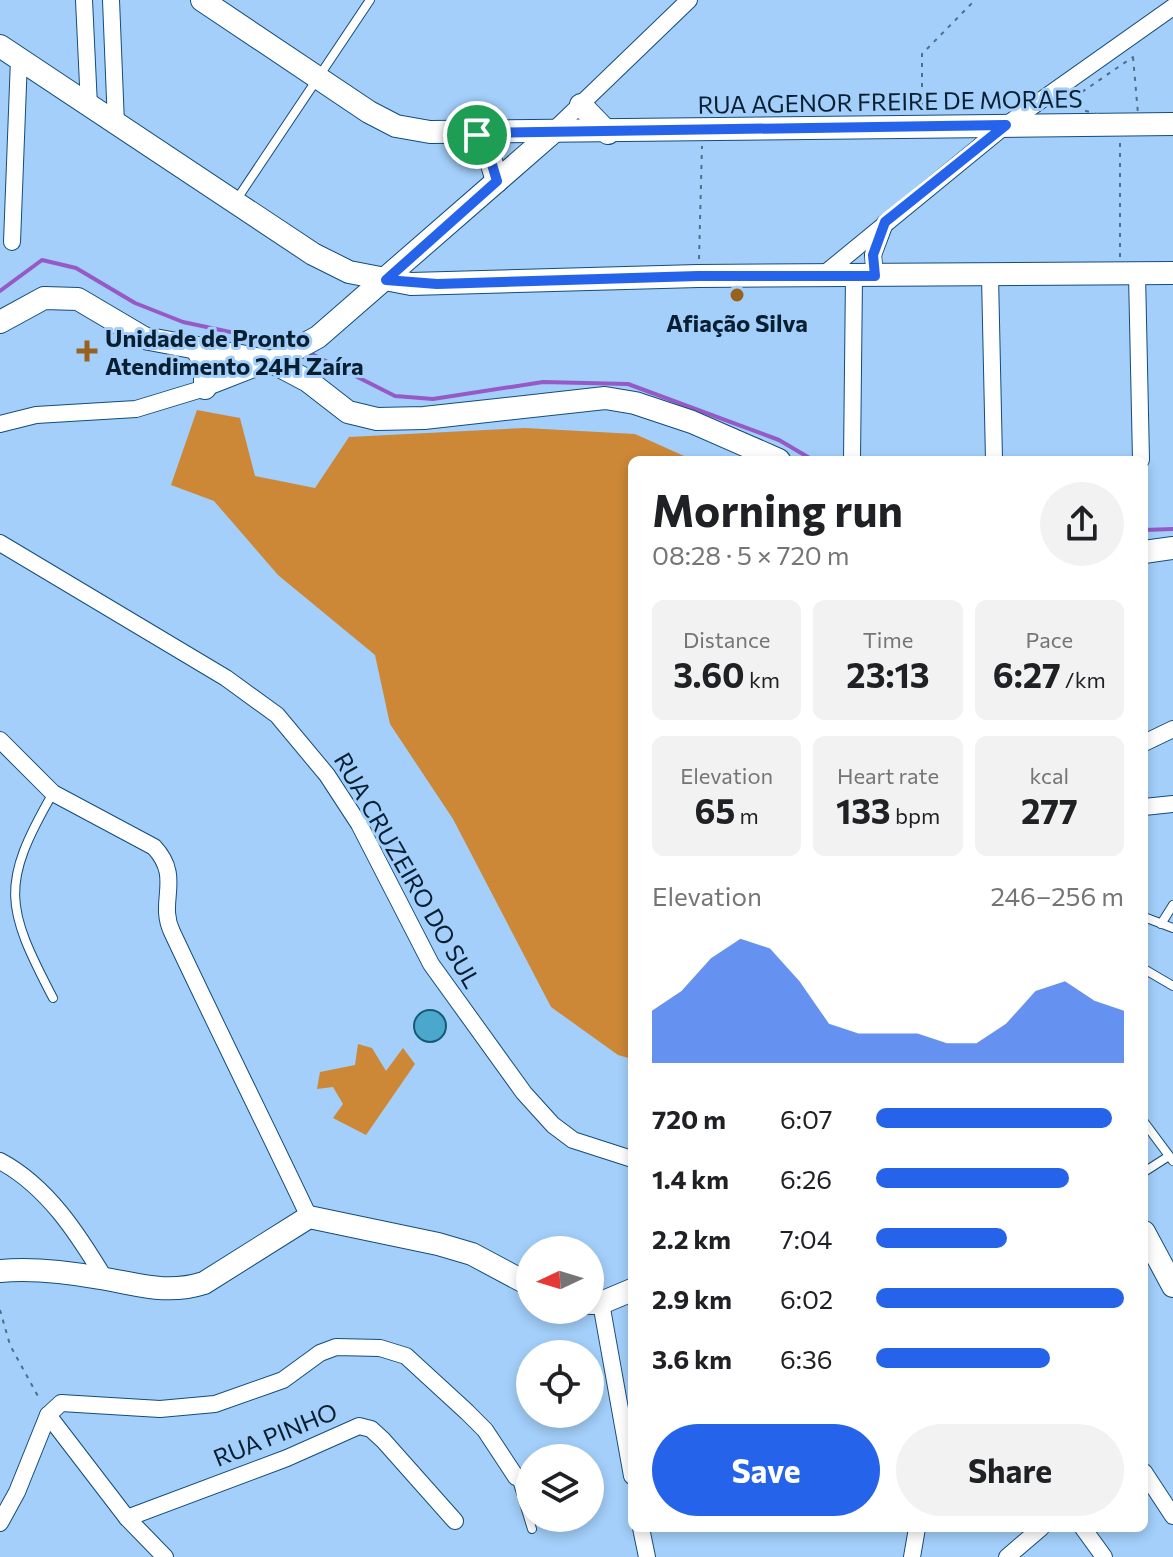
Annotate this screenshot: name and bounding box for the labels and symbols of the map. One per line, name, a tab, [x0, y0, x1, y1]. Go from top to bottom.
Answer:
street label: RUA AGENOR FREIRE DE MORAES	[697, 83, 1083, 119]
pin	[443, 101, 511, 169]
marker: Afiação Silva	[728, 286, 746, 304]
place label: Afiação Silva	[666, 308, 808, 337]
place label: Unidade de Pronto Atendimento 24H Zaíra	[105, 323, 364, 380]
marker: Unidade de Pronto Atendimento 24H Zaíra	[76, 340, 98, 362]
street label: RUA CRUZEIRO DO SUL	[329, 747, 487, 993]
north arrow	[516, 1236, 604, 1324]
street label: RUA PINHO	[209, 1396, 341, 1472]

